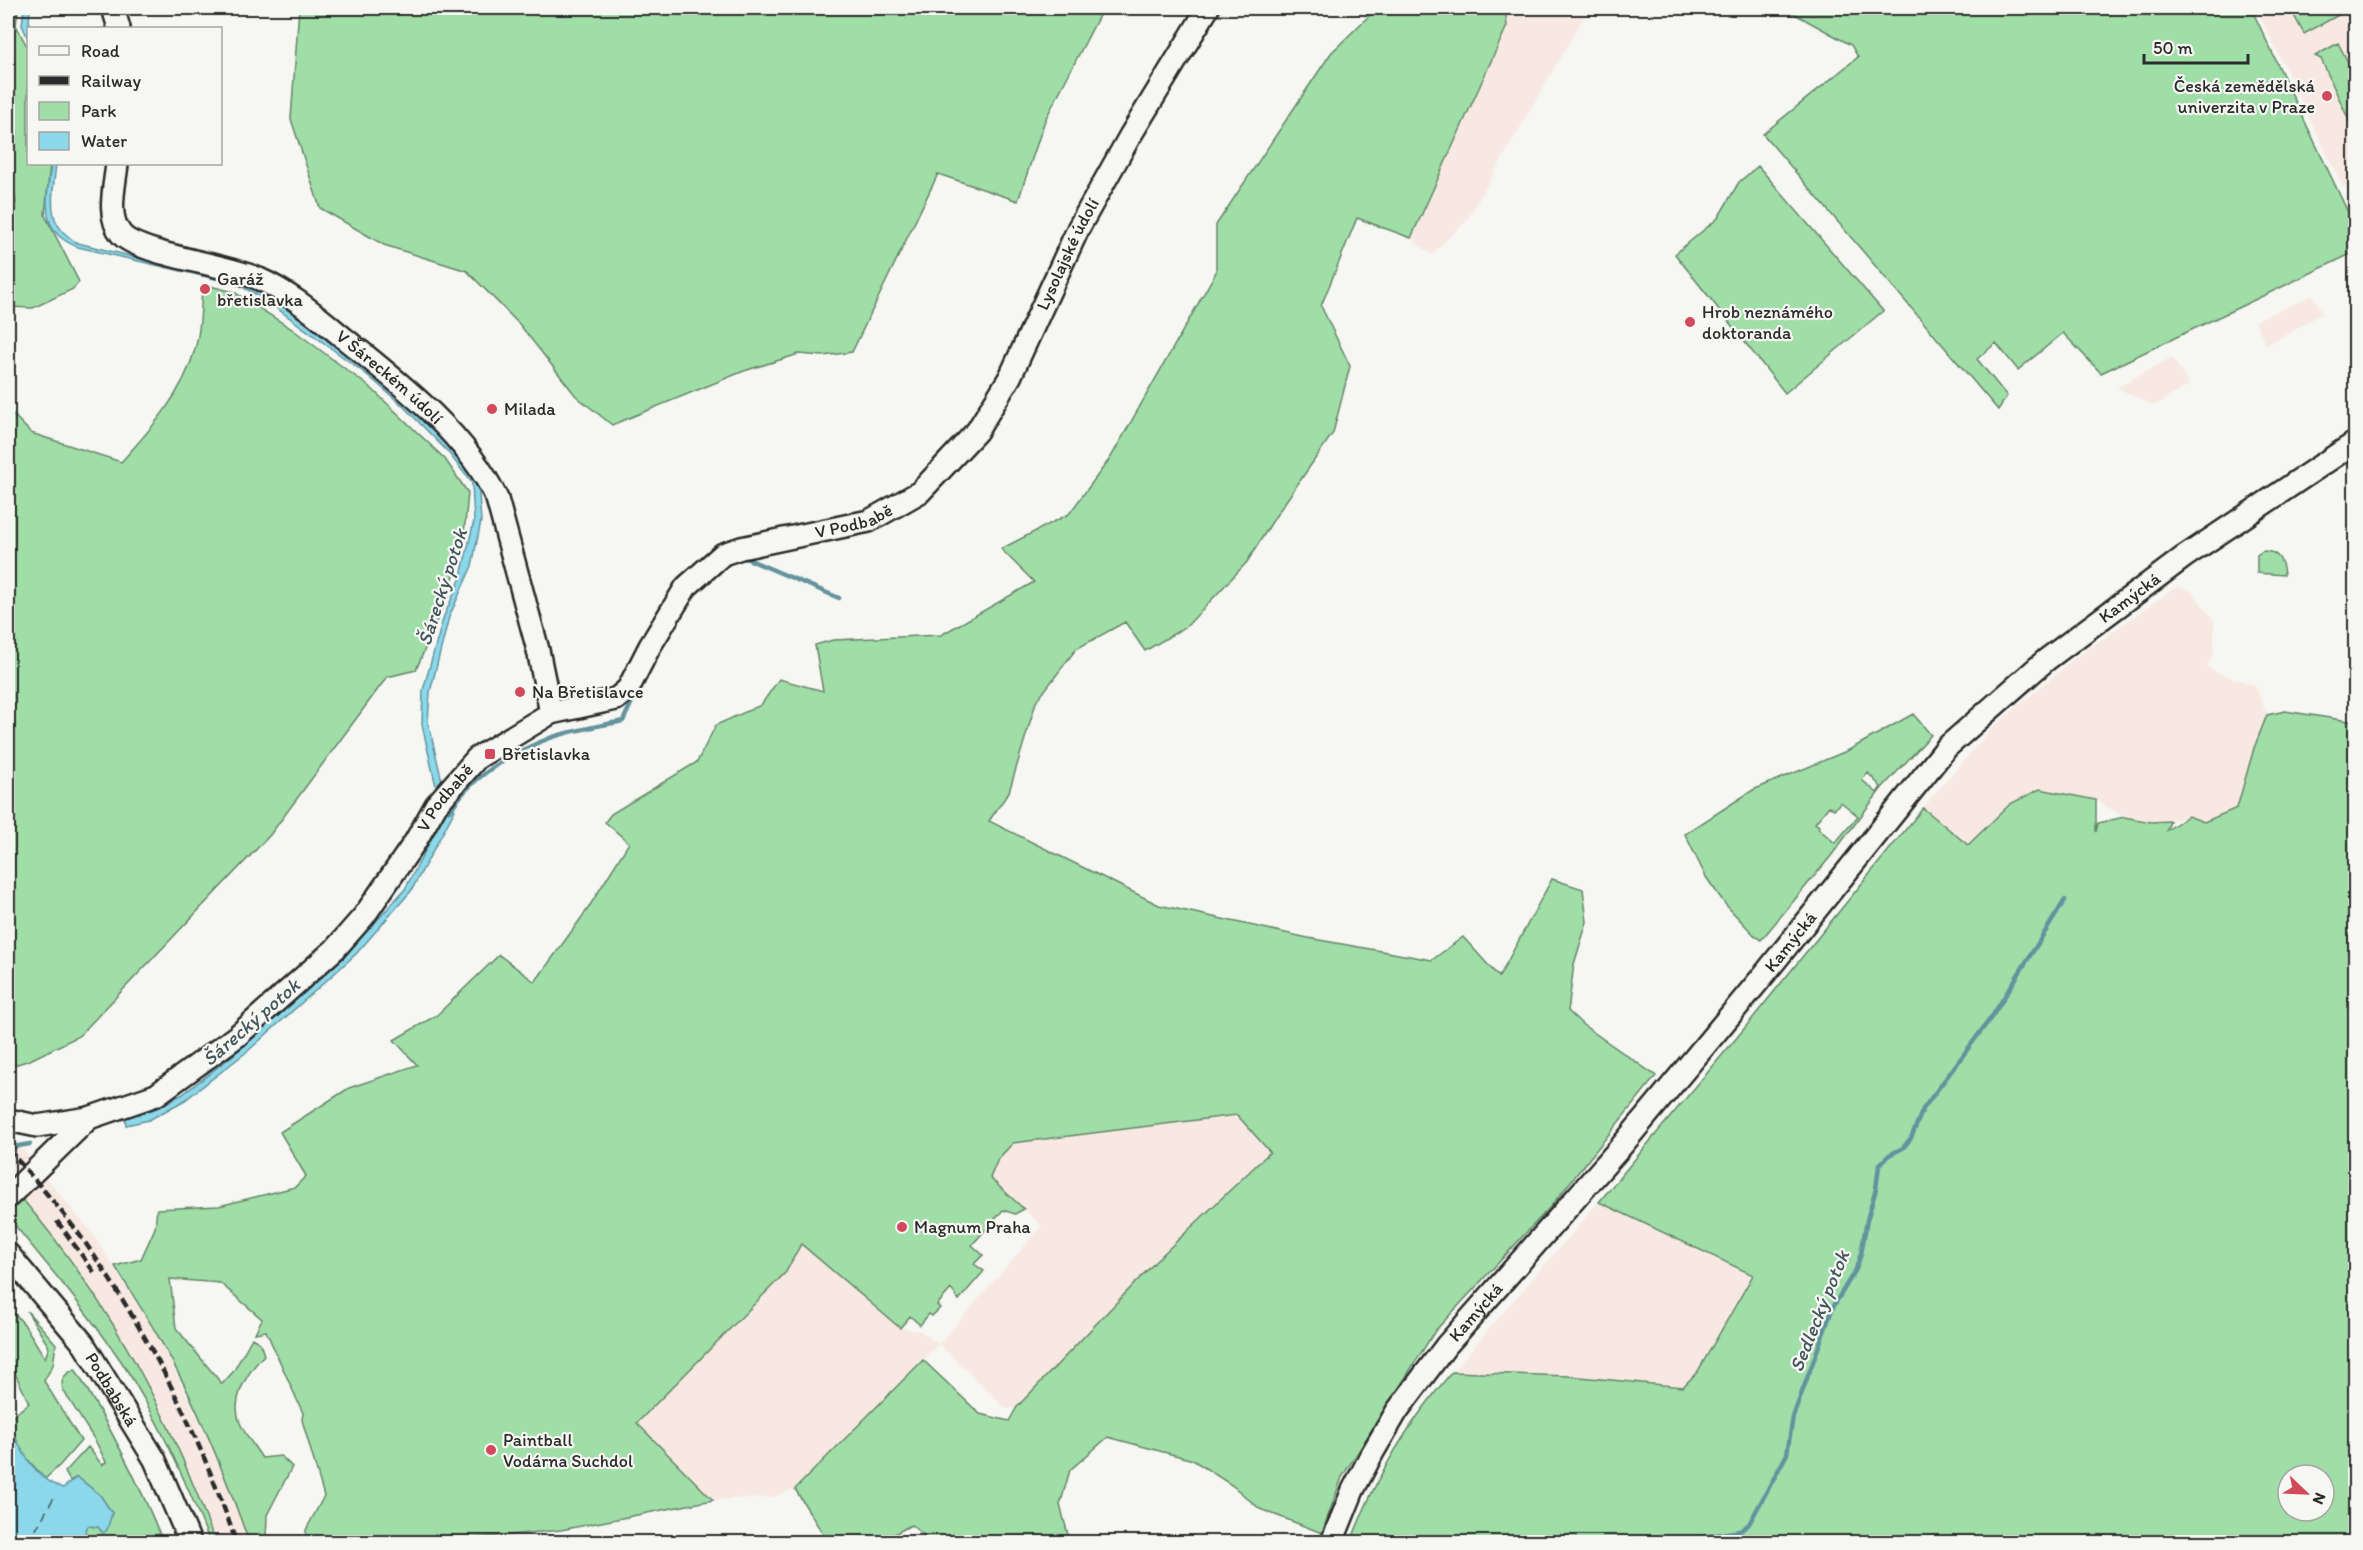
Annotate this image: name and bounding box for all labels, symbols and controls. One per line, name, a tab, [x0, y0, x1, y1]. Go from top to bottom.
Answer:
legend	[27, 27, 222, 165]
scale bar	[2144, 27, 2248, 65]
text: 50 m	[2153, 37, 2193, 59]
text: Road	[81, 40, 120, 62]
text: Railway	[81, 70, 142, 92]
place label: Česká zemědělská univerzita v Praze	[2174, 75, 2316, 118]
marker: Česká zemědělská univerzita v Praze	[2320, 89, 2334, 103]
text: Park	[81, 100, 116, 122]
text: Water	[81, 130, 127, 152]
street label: Lysolajské údolí	[1031, 194, 1104, 314]
place label: Garáž břetislavka	[217, 268, 304, 311]
marker: Garáž břetislavka	[198, 282, 212, 296]
place label: Hrob neznámého doktoranda	[1702, 301, 1833, 344]
marker: Hrob neznámého doktoranda	[1683, 315, 1697, 329]
street label: V Šáreckém údolí	[332, 325, 448, 429]
place label: Milada	[504, 398, 556, 420]
marker: Milada	[485, 402, 499, 416]
street label: V Podbabě	[813, 499, 896, 543]
water label: Šárecký potok	[412, 524, 473, 648]
street label: Kamýcká	[2094, 567, 2165, 628]
place label: Na Břetislavce	[532, 681, 643, 703]
marker: Na Břetislavce	[513, 685, 527, 699]
place label: Břetislavka	[502, 743, 591, 765]
marker: Břetislavka	[483, 747, 497, 761]
street label: V Podbabě	[412, 759, 478, 836]
street label: Kamýcká	[1759, 907, 1822, 977]
water label: Šárecký potok	[197, 972, 306, 1071]
place label: Magnum Praha	[914, 1216, 1031, 1238]
marker: Magnum Praha	[895, 1220, 909, 1234]
water label: Sedlecký potok	[1784, 1245, 1855, 1375]
street label: Kamýcká	[1444, 1278, 1508, 1346]
street label: Podbabská	[80, 1348, 143, 1431]
place label: Paintball Vodárna Suchdol	[503, 1429, 633, 1472]
marker: Paintball Vodárna Suchdol	[484, 1443, 498, 1457]
north arrow	[2276, 1463, 2336, 1523]
text: N	[2308, 1490, 2330, 1507]

